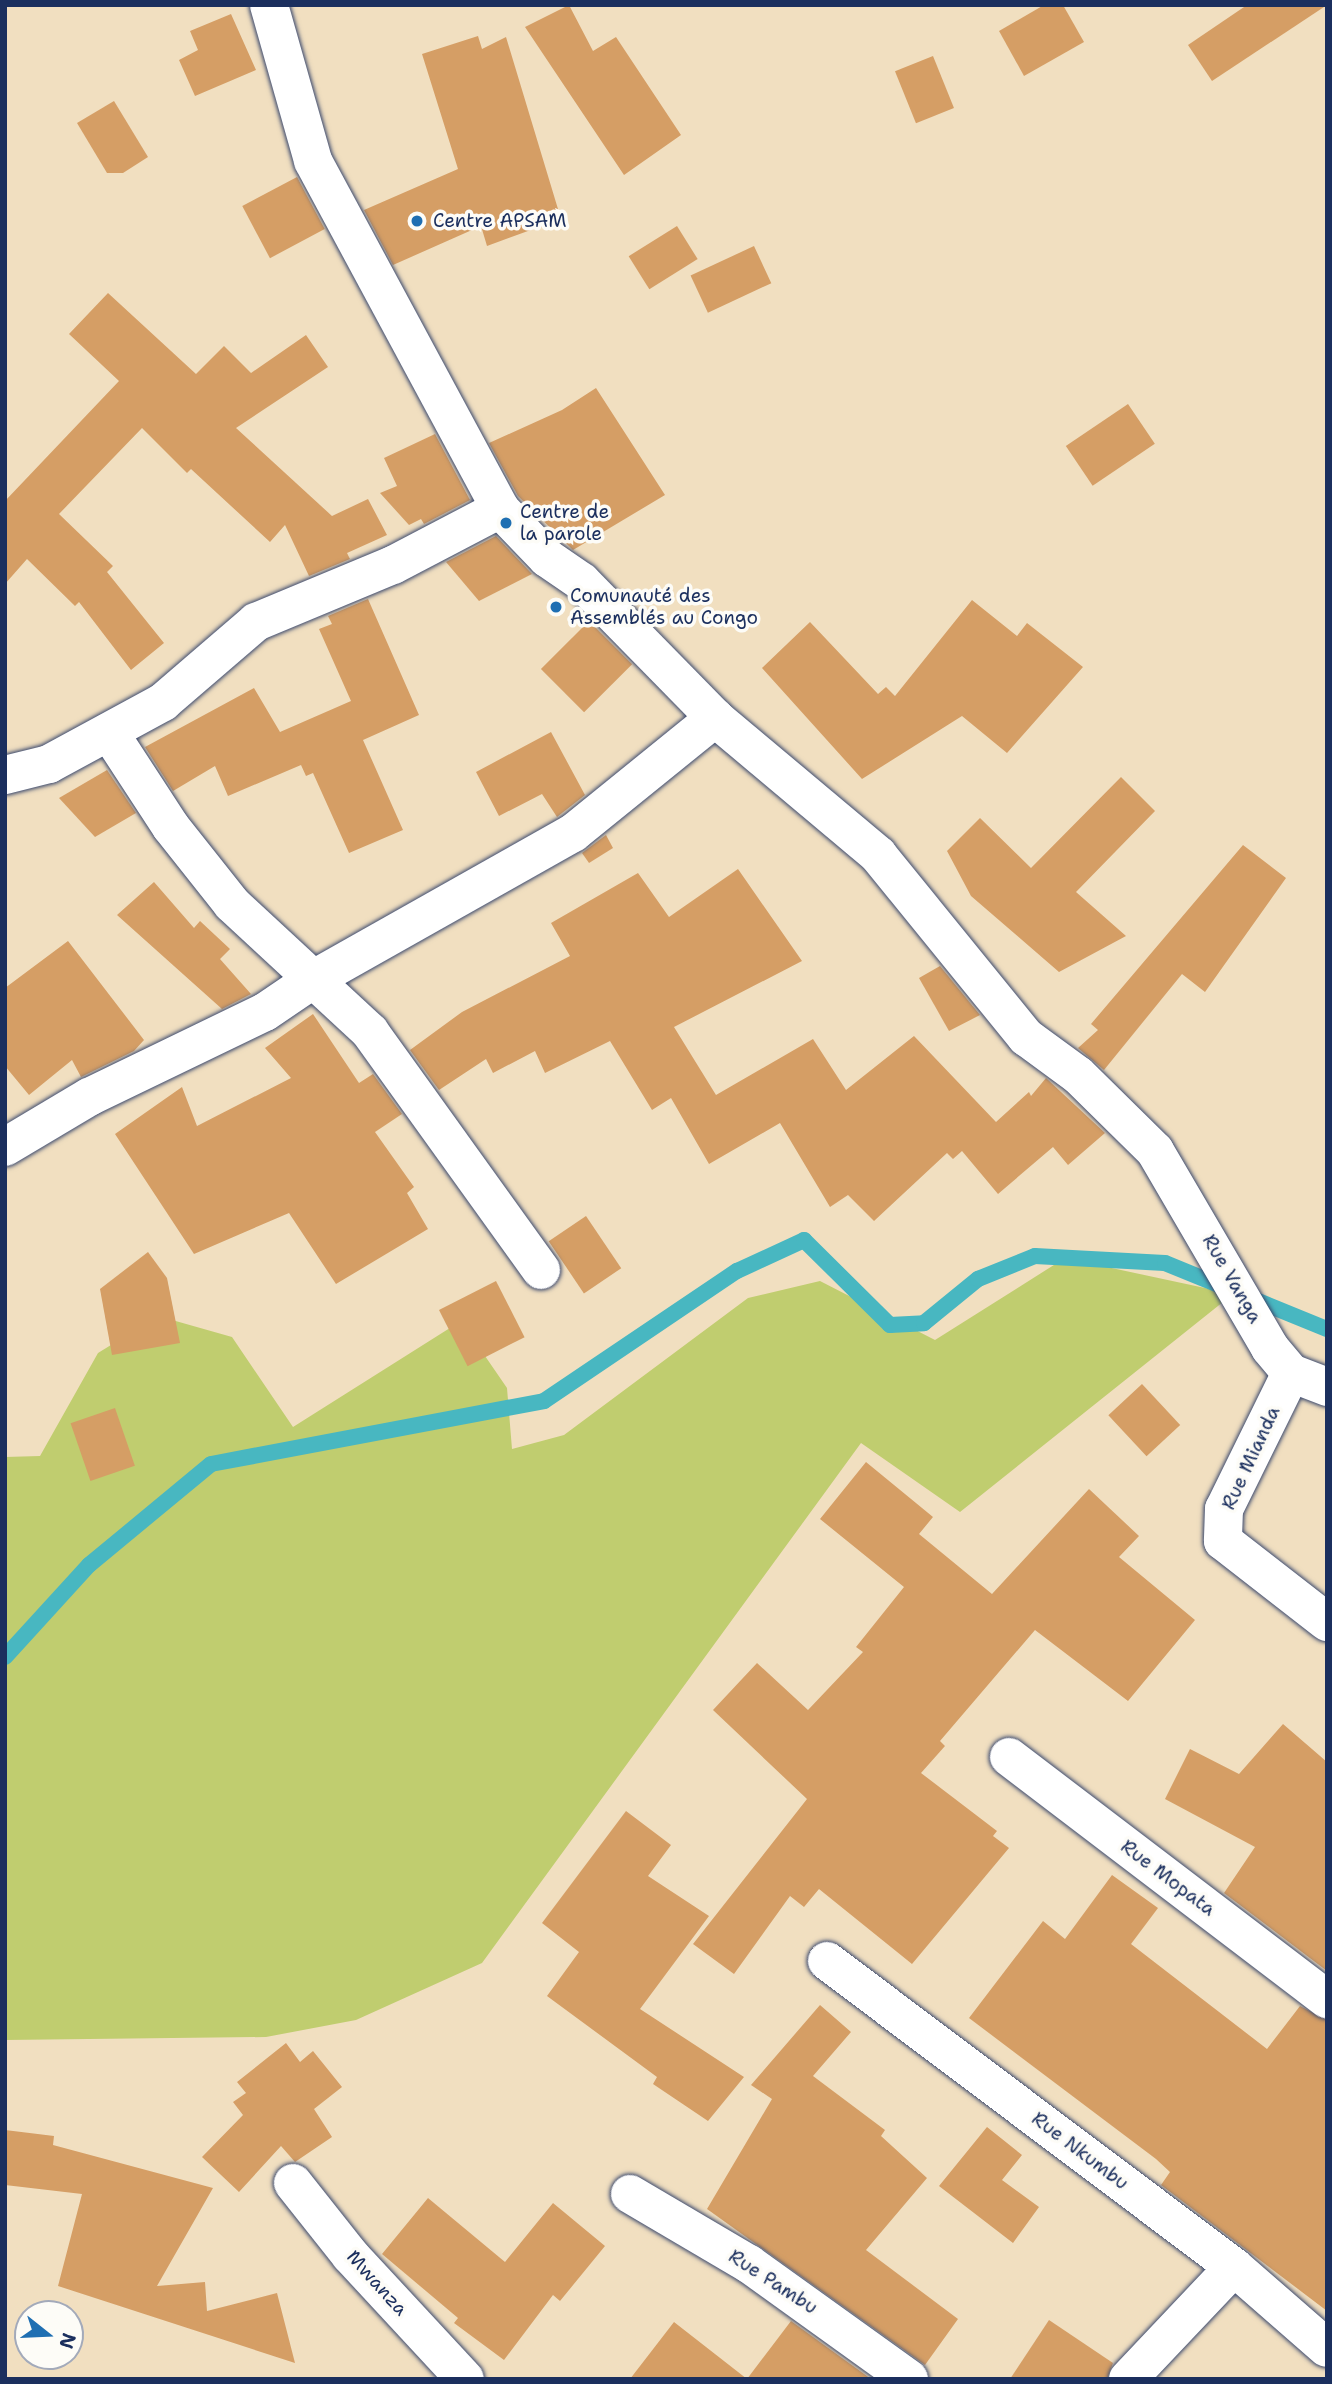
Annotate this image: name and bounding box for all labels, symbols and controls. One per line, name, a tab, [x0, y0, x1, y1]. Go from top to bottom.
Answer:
place label: Centre APSAM	[433, 210, 567, 232]
marker: Centre APSAM	[407, 211, 427, 231]
place label: Centre de la parole	[520, 501, 609, 545]
marker: Centre de la parole	[498, 515, 514, 531]
place label: Comunauté des Assemblés au Congo	[570, 585, 758, 629]
marker: Comunauté des Assemblés au Congo	[548, 599, 564, 615]
street label: Rue Vanga	[1197, 1231, 1267, 1327]
street label: Rue Mianda	[1217, 1403, 1285, 1513]
street label: Rue Mopata	[1116, 1835, 1220, 1921]
street label: Rue Nkumbu	[1027, 2107, 1133, 2195]
street label: Rue Pambu	[724, 2245, 822, 2319]
street label: Mwanza	[342, 2246, 412, 2320]
north arrow	[14, 2300, 84, 2370]
text: N	[53, 2330, 82, 2352]

